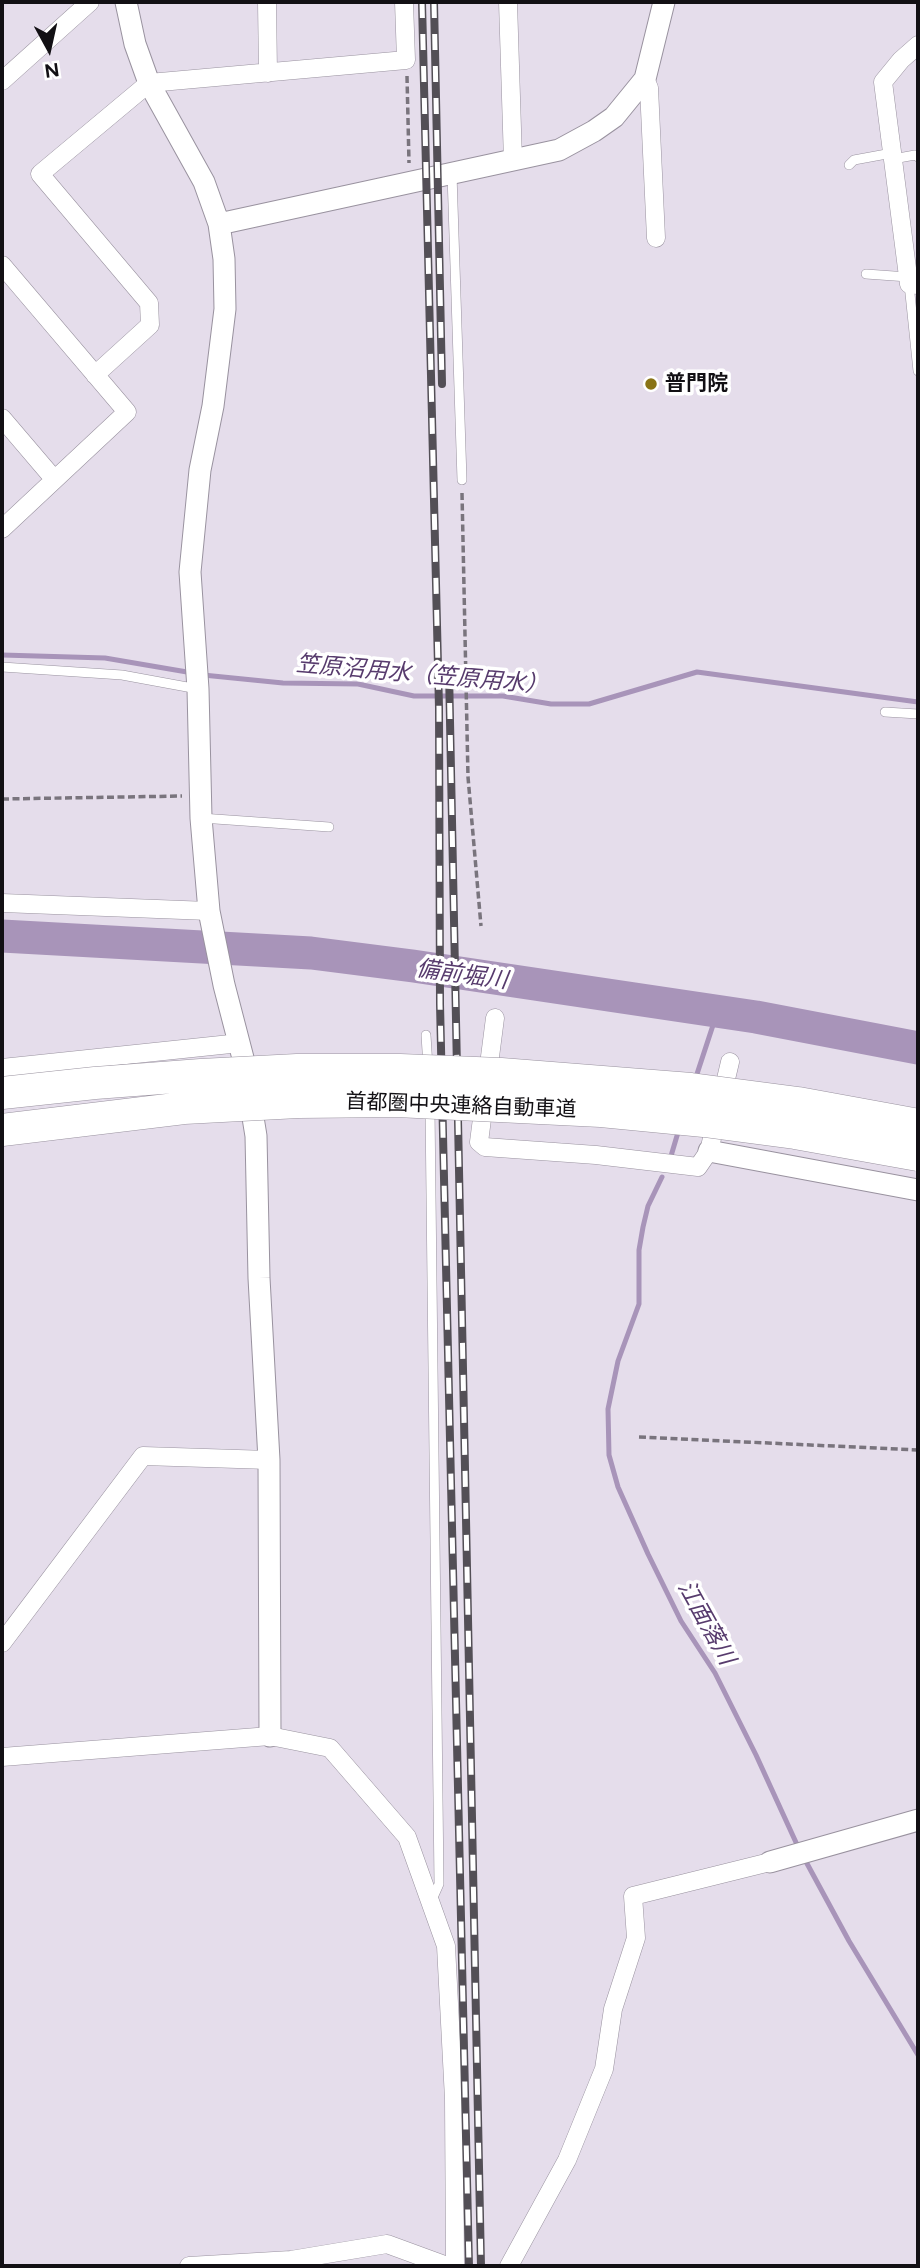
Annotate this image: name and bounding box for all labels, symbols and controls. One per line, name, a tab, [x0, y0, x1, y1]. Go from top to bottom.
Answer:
north arrow	[14, 14, 84, 84]
text: N	[43, 58, 61, 83]
place label: 普門院	[665, 371, 728, 397]
marker: 普門院	[643, 376, 659, 392]
water label: 笠原沼用水（笠原用水）	[295, 650, 549, 700]
water label: 備前堀川	[415, 955, 509, 995]
street label: 首都圏中央連絡自動車道	[345, 1089, 577, 1123]
water label: 江面落川	[672, 1576, 740, 1670]

